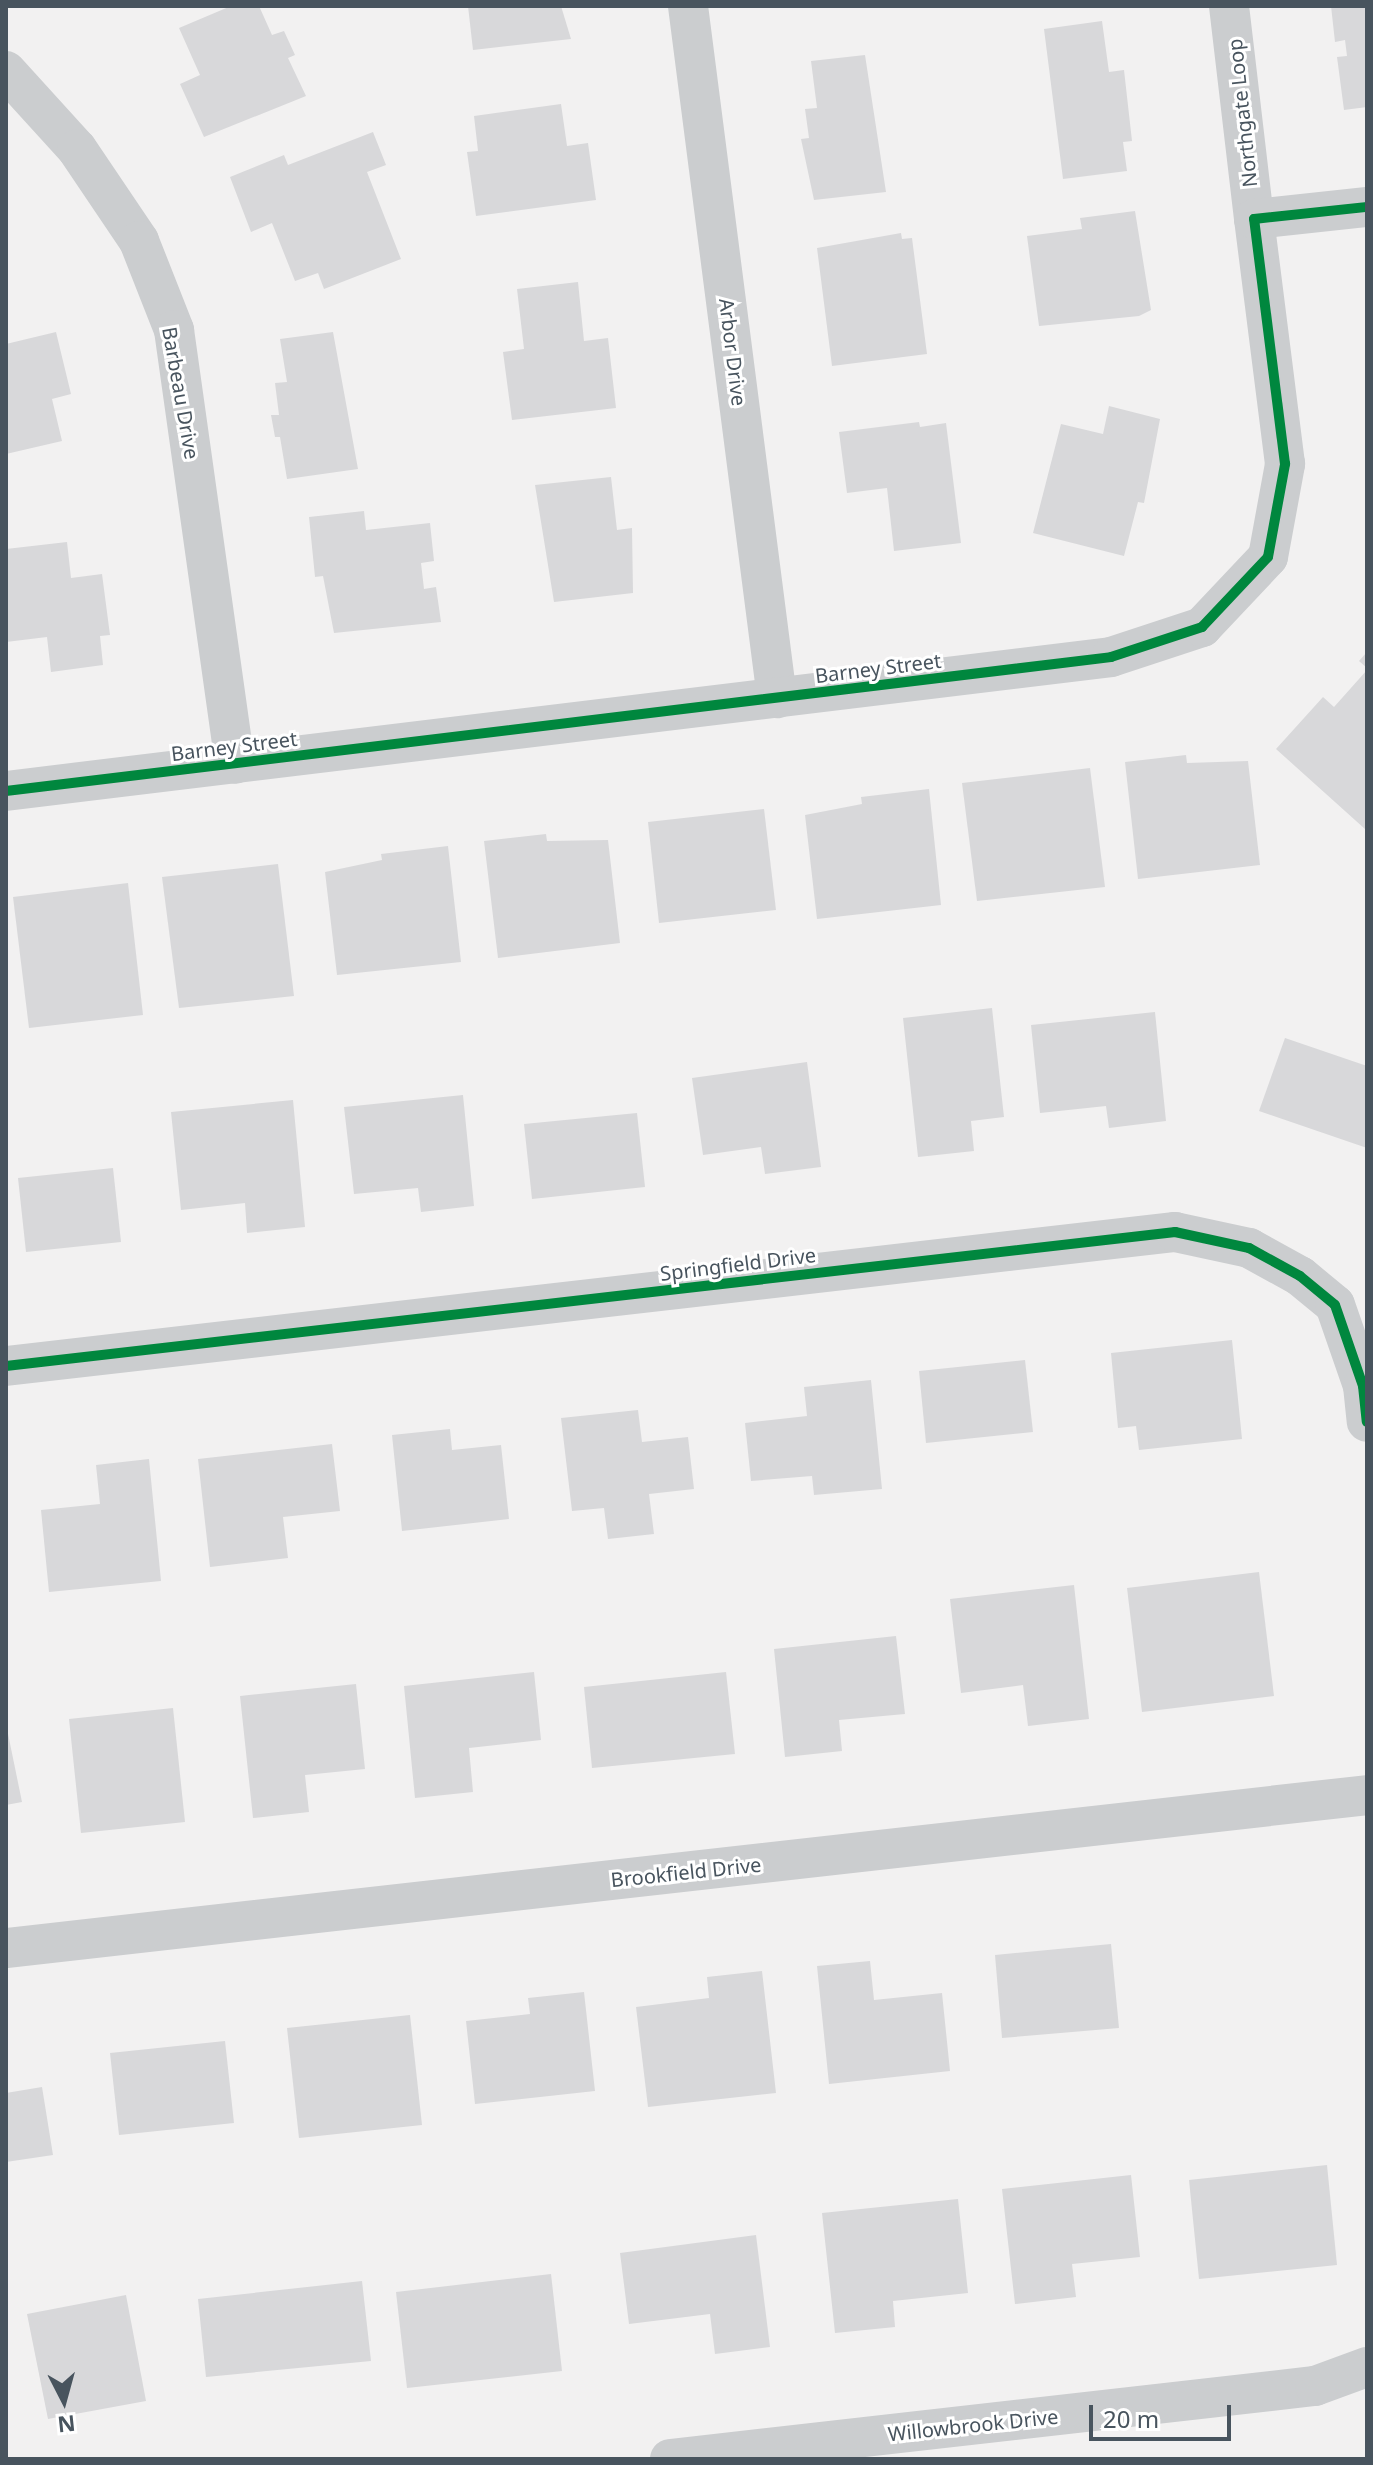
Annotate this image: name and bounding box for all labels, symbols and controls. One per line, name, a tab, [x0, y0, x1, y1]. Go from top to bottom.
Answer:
street label: Northgate Loop	[1222, 37, 1262, 189]
street label: Arbor Drive	[714, 297, 752, 407]
street label: Barbeau Drive	[158, 325, 204, 461]
street label: Barney Street	[814, 648, 942, 688]
street label: Barney Street	[170, 726, 298, 766]
street label: Springfield Drive	[659, 1243, 817, 1285]
street label: Brookfield Drive	[610, 1852, 762, 1892]
north arrow	[24, 2361, 104, 2441]
scale bar	[1093, 2389, 1235, 2439]
text: 20 m	[1103, 2402, 1159, 2435]
street label: Willowbrook Drive	[887, 2404, 1059, 2446]
text: N	[56, 2409, 77, 2441]

